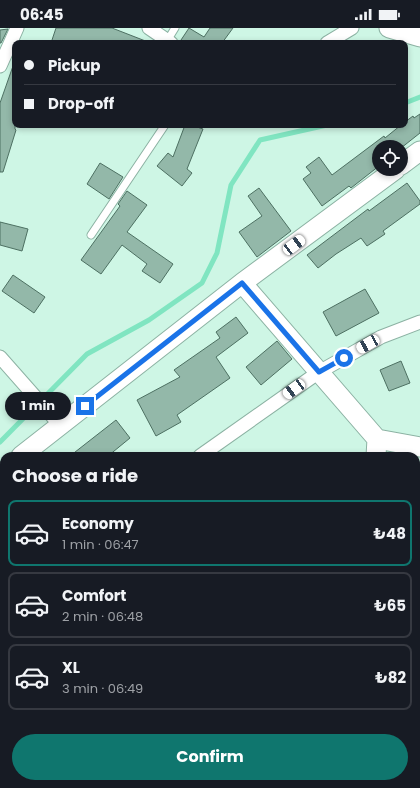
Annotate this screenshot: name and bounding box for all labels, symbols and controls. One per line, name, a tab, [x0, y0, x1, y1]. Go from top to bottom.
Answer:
text: 06:45	[20, 4, 64, 25]
text: Pickup	[48, 55, 100, 76]
text: Drop-off	[48, 93, 114, 114]
map controls	[372, 140, 408, 176]
button: locate	[372, 140, 408, 176]
car	[281, 233, 307, 257]
car	[355, 333, 381, 355]
route start	[335, 349, 353, 367]
car	[281, 377, 307, 401]
callout: 1 min	[5, 392, 71, 420]
text: 1 min	[21, 396, 55, 415]
route end	[76, 397, 94, 415]
text: Choose a ride	[12, 463, 138, 488]
text: Economy	[62, 513, 134, 534]
icon: car	[14, 515, 50, 551]
text: ₺48	[374, 523, 406, 544]
text: 1 min · 06:47	[62, 535, 139, 554]
text: Comfort	[62, 585, 126, 606]
icon: car	[14, 587, 50, 623]
text: ₺65	[374, 595, 406, 616]
text: 2 min · 06:48	[62, 607, 143, 626]
text: XL	[62, 657, 80, 678]
icon: car	[14, 659, 50, 695]
text: ₺82	[375, 667, 406, 688]
text: 3 min · 06:49	[62, 679, 143, 698]
button: Confirm	[12, 734, 408, 780]

